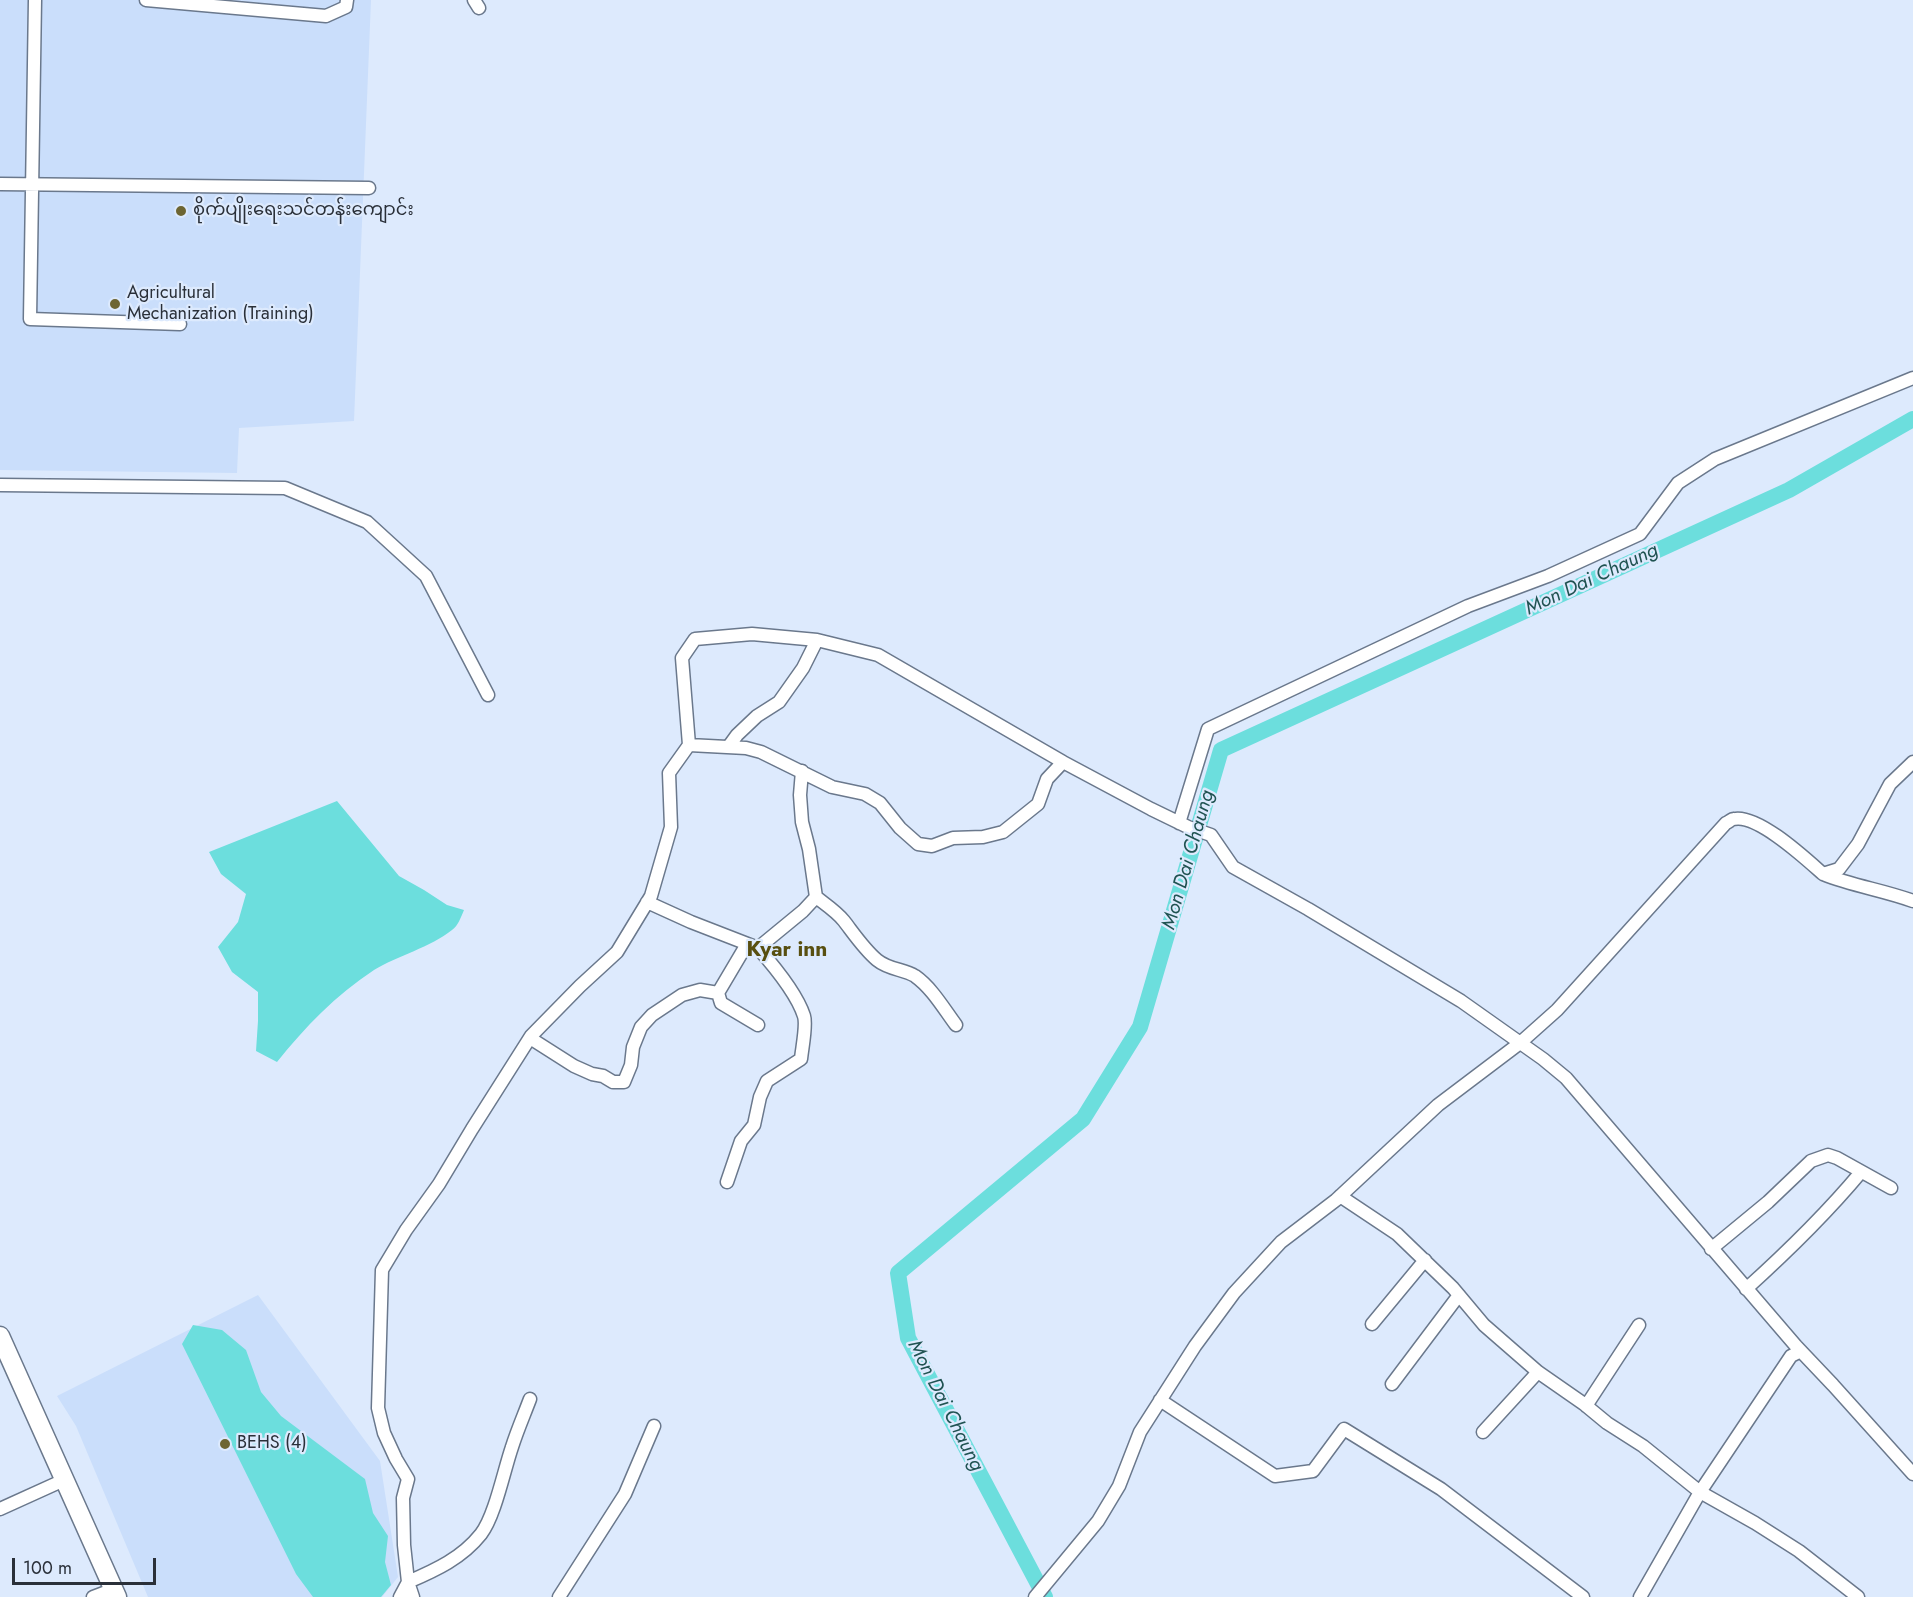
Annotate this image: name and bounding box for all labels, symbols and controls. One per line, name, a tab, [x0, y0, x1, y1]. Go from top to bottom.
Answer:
place label: စိုက်ပျိုးရေးသင်တန်းကျောင်း	[193, 200, 414, 222]
marker: စိုက်ပျိုးရေးသင်တန်းကျောင်း	[174, 204, 188, 218]
place label: Agricultural Mechanization (Training)	[127, 283, 314, 326]
marker: Agricultural Mechanization (Training)	[108, 297, 122, 311]
water label: Mon Dai Chaung	[1522, 539, 1662, 621]
water label: Mon Dai Chaung	[1158, 788, 1220, 932]
district label: Kyar inn	[747, 938, 827, 964]
water label: Mon Dai Chaung	[902, 1336, 988, 1476]
place label: BEHS (4)	[237, 1433, 307, 1455]
marker: BEHS (4)	[218, 1437, 232, 1451]
scale bar	[15, 1546, 159, 1584]
text: 100 m	[23, 1555, 72, 1581]

